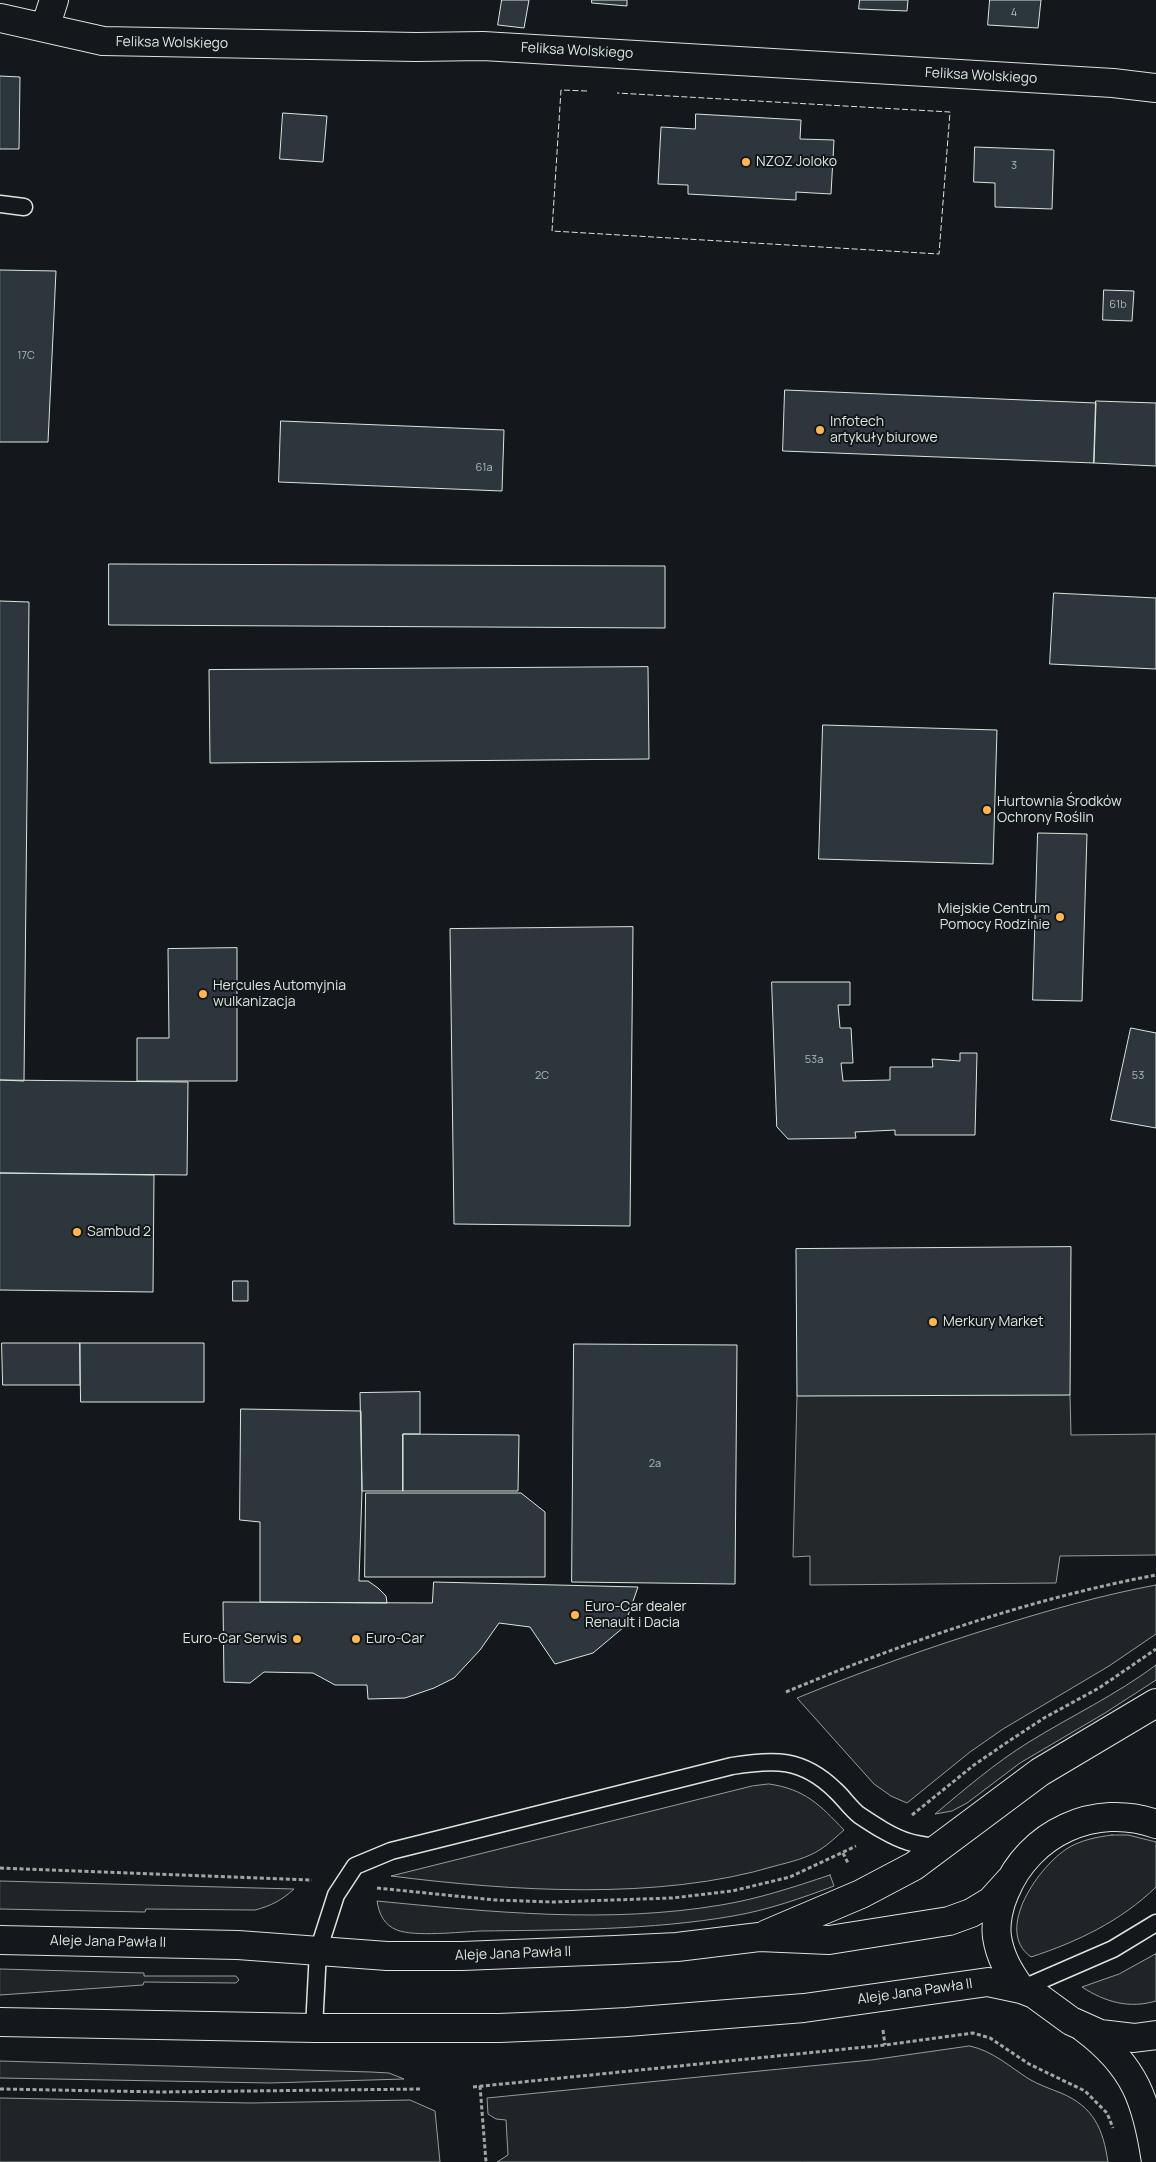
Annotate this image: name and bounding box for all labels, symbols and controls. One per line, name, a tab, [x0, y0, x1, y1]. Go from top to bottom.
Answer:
house number: 4	[1011, 6, 1017, 20]
street label: Feliksa Wolskiego	[116, 34, 228, 52]
street label: Feliksa Wolskiego	[520, 40, 634, 62]
street label: Feliksa Wolskiego	[924, 65, 1038, 87]
place label: NZOZ Joloko	[756, 154, 837, 170]
marker: NZOZ Joloko	[740, 156, 752, 168]
house number: 3	[1011, 159, 1017, 173]
house number: 61b	[1109, 298, 1127, 312]
house number: 17C	[17, 349, 35, 363]
place label: Infotech artykuły biurowe	[830, 414, 938, 447]
marker: Infotech artykuły biurowe	[814, 424, 826, 436]
house number: 61a	[475, 461, 493, 475]
place label: Hurtownia Środków Ochrony Roślin	[997, 794, 1122, 826]
marker: Hurtownia Środków Ochrony Roślin	[981, 804, 993, 816]
place label: Miejskie Centrum Pomocy Rodzinie	[938, 901, 1050, 934]
marker: Miejskie Centrum Pomocy Rodzinie	[1054, 911, 1066, 923]
place label: Hercules Automyjnia wulkanizacja	[213, 978, 346, 1010]
marker: Hercules Automyjnia wulkanizacja	[197, 988, 209, 1000]
house number: 53a	[805, 1053, 823, 1067]
house number: 2C	[535, 1069, 549, 1083]
house number: 53	[1132, 1069, 1144, 1083]
place label: Sambud 2	[87, 1224, 151, 1240]
marker: Sambud 2	[71, 1226, 83, 1238]
place label: Merkury Market	[943, 1314, 1044, 1330]
marker: Merkury Market	[927, 1316, 939, 1328]
house number: 2a	[649, 1457, 661, 1471]
place label: Euro-Car dealer Renault i Dacia	[585, 1599, 687, 1631]
marker: Euro-Car dealer Renault i Dacia	[569, 1609, 581, 1621]
place label: Euro-Car Serwis	[183, 1631, 287, 1647]
place label: Euro-Car	[366, 1631, 424, 1647]
marker: Euro-Car Serwis	[291, 1633, 303, 1645]
marker: Euro-Car	[350, 1633, 362, 1645]
street label: Aleje Jana Pawła II	[50, 1933, 166, 1951]
street label: Aleje Jana Pawła II	[455, 1944, 571, 1964]
street label: Aleje Jana Pawła II	[856, 1976, 974, 2008]

